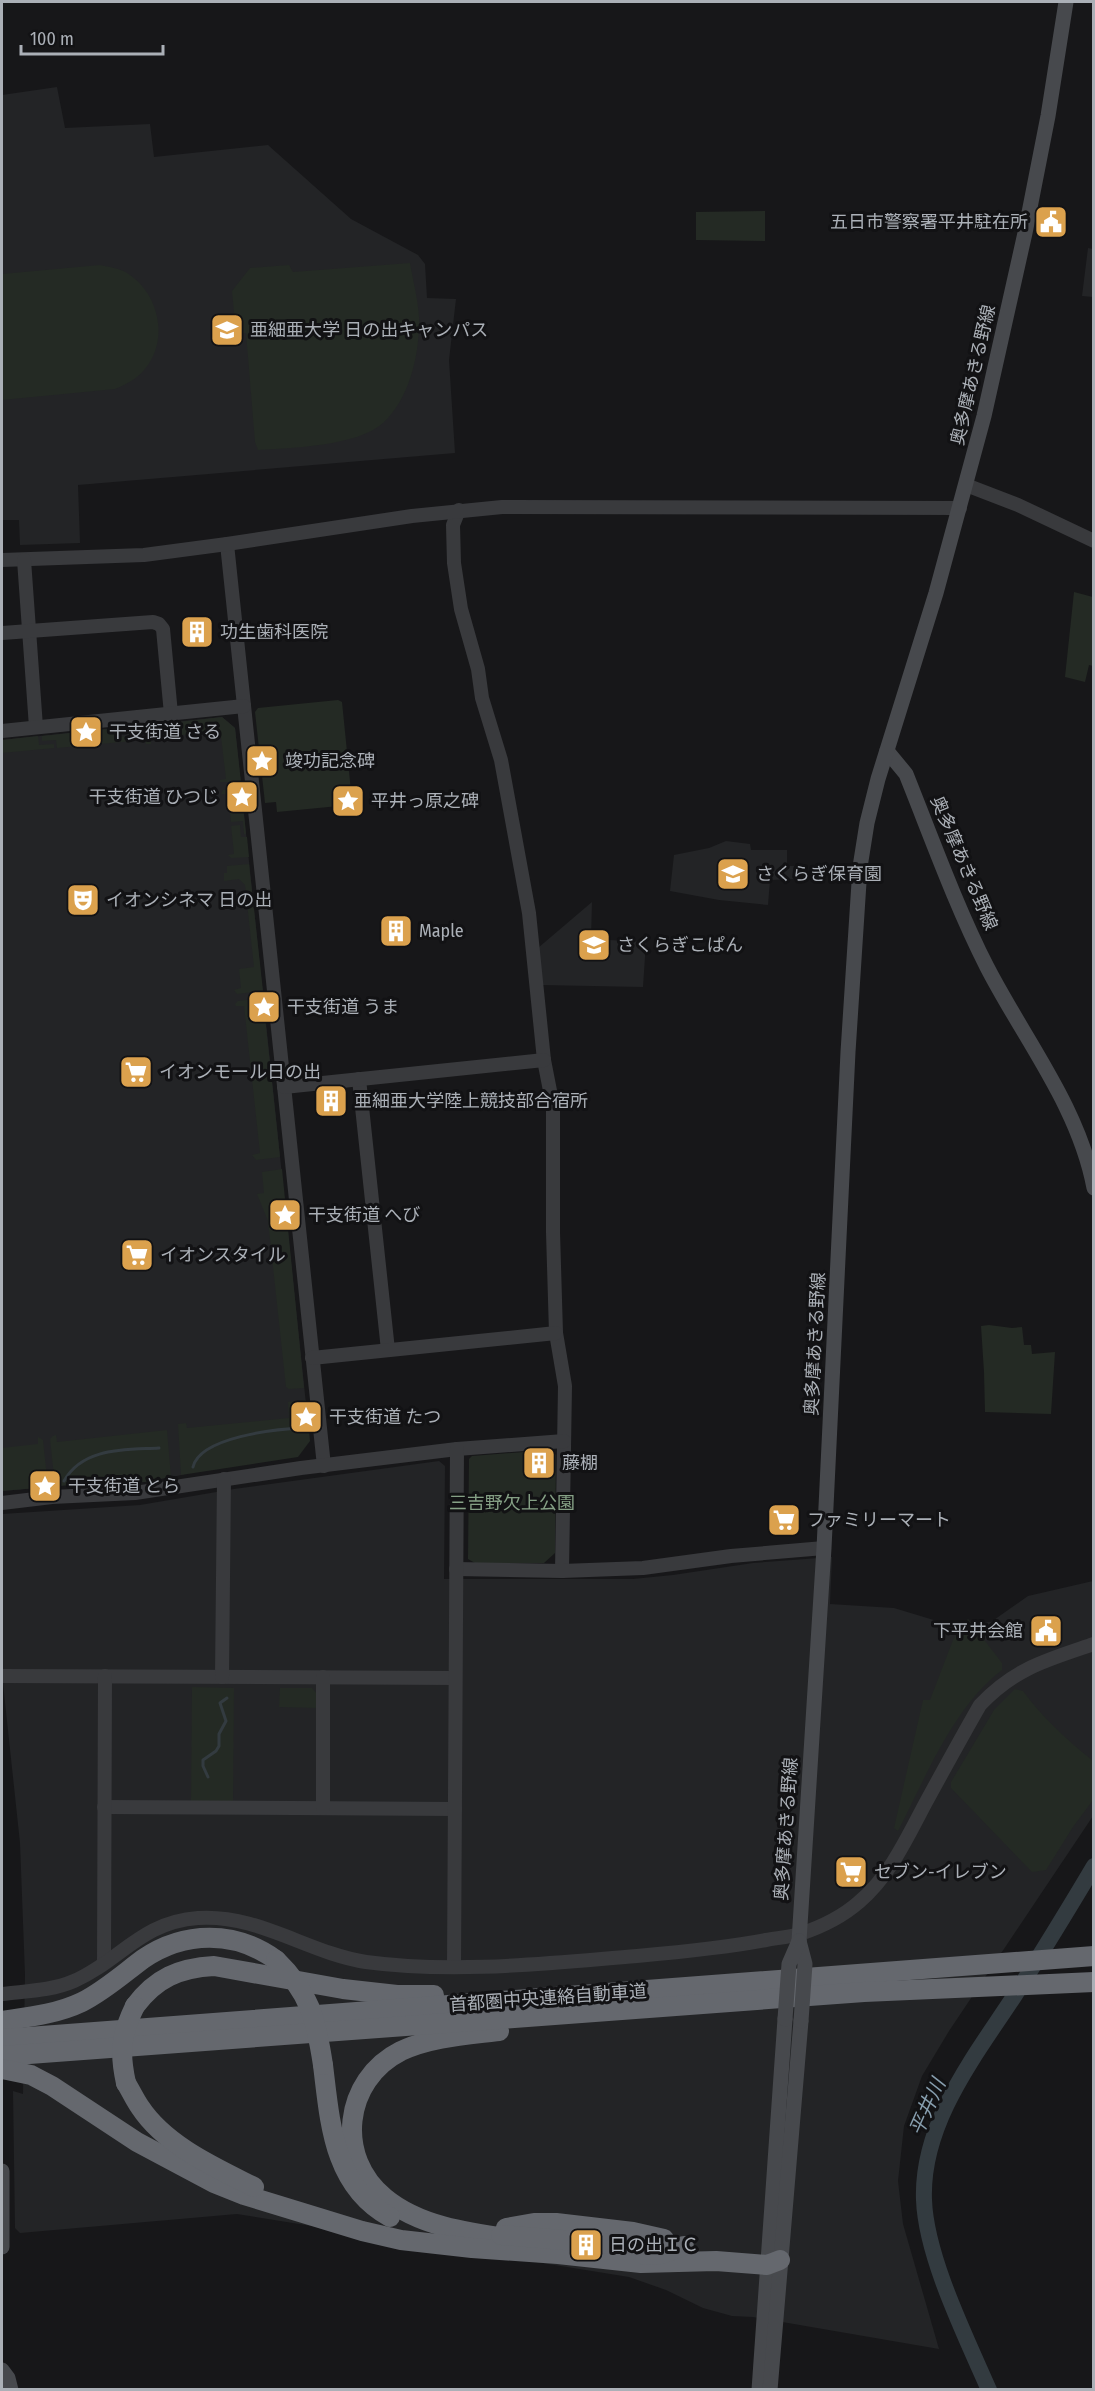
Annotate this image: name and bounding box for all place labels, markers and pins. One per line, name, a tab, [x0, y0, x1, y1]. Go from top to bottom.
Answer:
public building icon: 五日市警察署平井駐在所	[1033, 204, 1069, 240]
place label: 五日市警察署平井駐在所	[830, 211, 1028, 233]
school or university icon: 亜細亜大学 日の出キャンパス	[209, 312, 245, 348]
place label: 亜細亜大学 日の出キャンパス	[250, 319, 488, 341]
building icon: 功生歯科医院	[179, 614, 215, 650]
place label: 功生歯科医院	[220, 621, 328, 643]
place icon: 干支街道 さる	[68, 714, 104, 750]
place label: 干支街道 さる	[109, 721, 221, 743]
place icon: 竣功記念碑	[244, 743, 280, 779]
place label: 竣功記念碑	[285, 750, 375, 772]
place icon: 干支街道 ひつじ	[224, 779, 260, 815]
place icon: 平井っ原之碑	[330, 783, 366, 819]
place label: 干支街道 ひつじ	[89, 786, 219, 808]
place label: 平井っ原之碑	[371, 790, 479, 812]
school or university icon: さくらぎ保育園	[715, 856, 751, 892]
place label: さくらぎ保育園	[756, 863, 882, 885]
theatre icon: イオンシネマ 日の出	[65, 882, 101, 918]
place label: イオンシネマ 日の出	[106, 889, 272, 911]
building icon: Maple	[378, 913, 414, 949]
place label: Maple	[419, 920, 464, 942]
school or university icon: さくらぎこぱん	[576, 927, 612, 963]
place label: さくらぎこぱん	[617, 934, 743, 956]
place icon: 干支街道 うま	[246, 989, 282, 1025]
place label: 干支街道 うま	[287, 996, 399, 1018]
supermarket icon: イオンモール日の出	[118, 1054, 154, 1090]
place label: イオンモール日の出	[159, 1061, 321, 1083]
building icon: 亜細亜大学陸上競技部合宿所	[313, 1083, 349, 1119]
place label: 亜細亜大学陸上競技部合宿所	[354, 1090, 588, 1112]
place icon: 干支街道 へび	[267, 1197, 303, 1233]
place label: 干支街道 へび	[308, 1204, 420, 1226]
supermarket icon: イオンスタイル	[119, 1237, 155, 1273]
place label: イオンスタイル	[160, 1244, 286, 1266]
place icon: 干支街道 たつ	[288, 1399, 324, 1435]
place label: 干支街道 たつ	[329, 1406, 441, 1428]
building icon: 藤棚	[521, 1445, 557, 1481]
place label: 藤棚	[562, 1452, 598, 1474]
place icon: 干支街道 とら	[27, 1468, 63, 1504]
place label: 干支街道 とら	[68, 1475, 180, 1497]
supermarket icon: ファミリーマート	[766, 1502, 802, 1538]
place label: ファミリーマート	[807, 1509, 951, 1531]
public building icon: 下平井会館	[1028, 1613, 1064, 1649]
place label: 下平井会館	[933, 1620, 1023, 1642]
supermarket icon: セブン-イレブン	[833, 1854, 869, 1890]
place label: セブン-イレブン	[874, 1861, 1007, 1883]
building icon: 日の出ＩＣ	[568, 2227, 604, 2263]
place label: 日の出ＩＣ	[609, 2234, 699, 2256]

